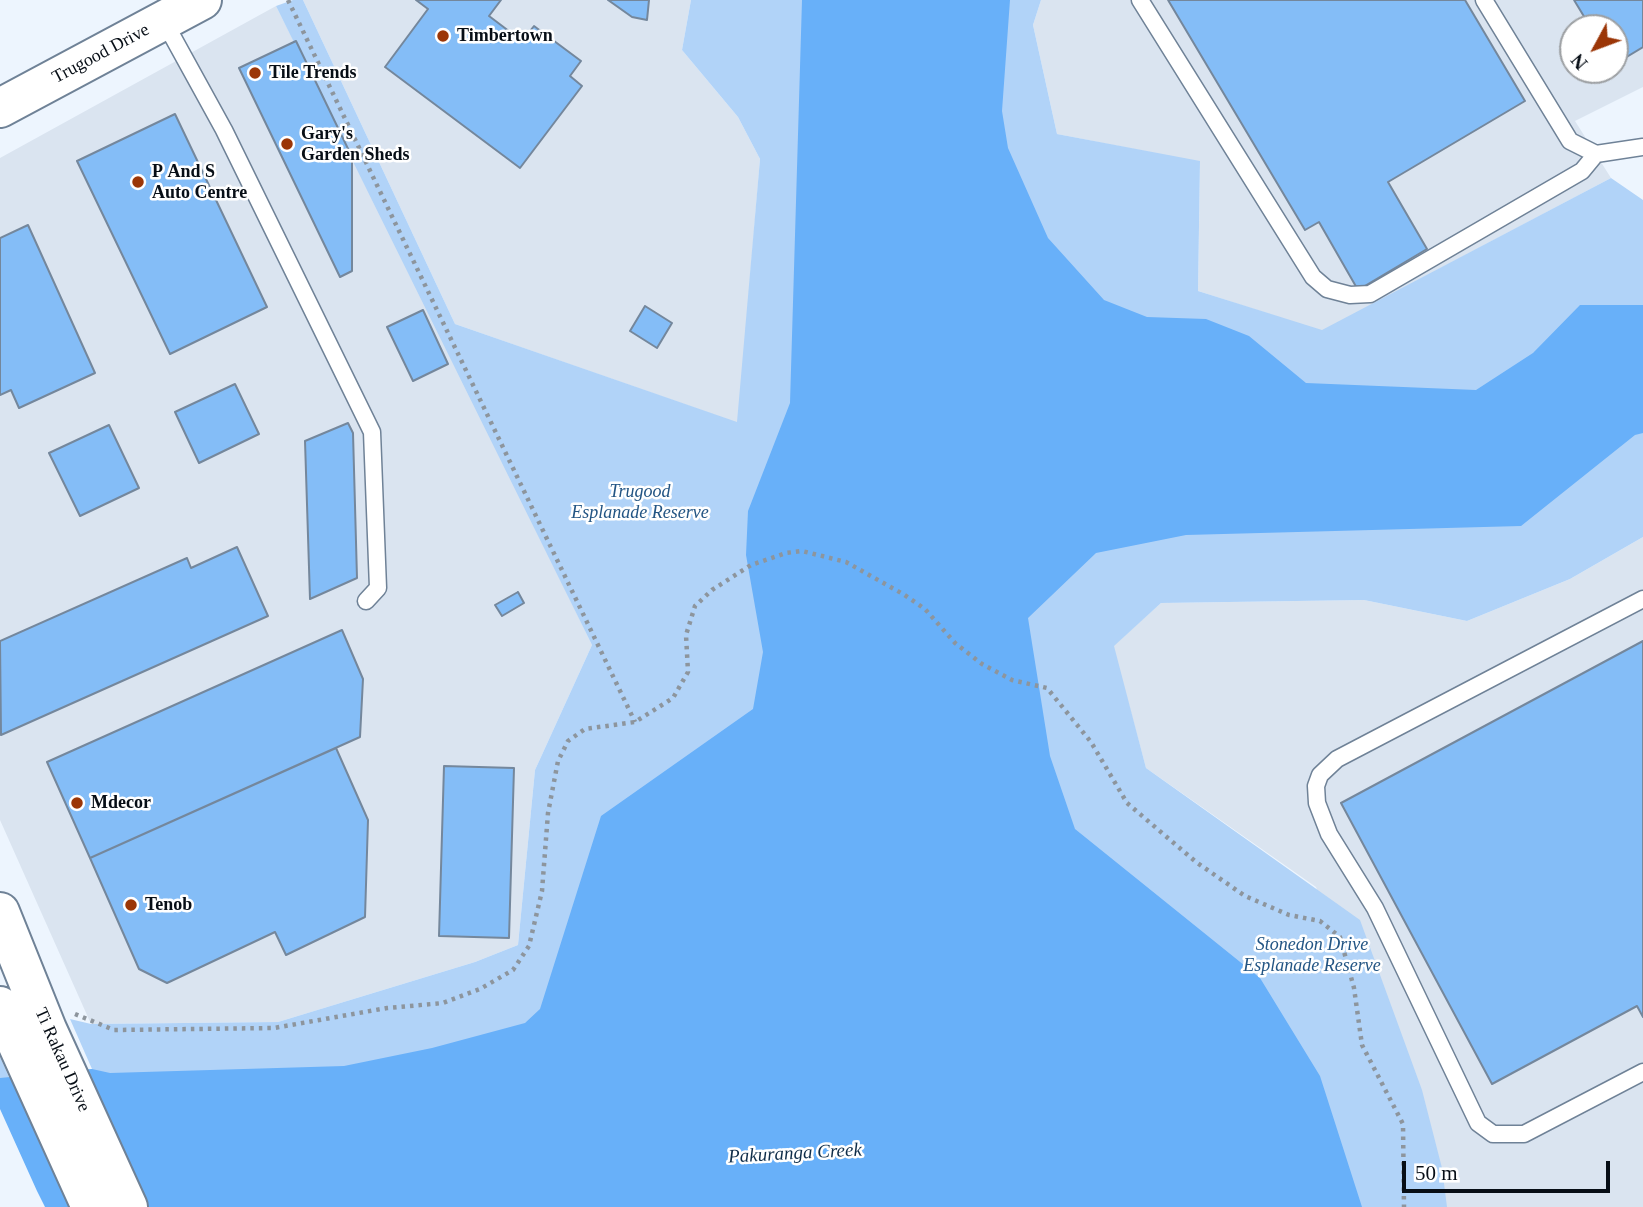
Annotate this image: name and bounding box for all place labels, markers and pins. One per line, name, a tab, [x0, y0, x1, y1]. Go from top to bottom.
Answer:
place label: Timbertown	[457, 25, 553, 47]
marker: Timbertown	[435, 28, 451, 44]
place label: Tile Trends	[269, 62, 357, 84]
marker: Tile Trends	[247, 65, 263, 81]
place label: Gary's Garden Sheds	[301, 123, 410, 166]
marker: Gary's Garden Sheds	[279, 136, 295, 152]
place label: P And S Auto Centre	[152, 161, 247, 204]
marker: P And S Auto Centre	[130, 174, 146, 190]
place label: Mdecor	[91, 792, 151, 814]
marker: Mdecor	[69, 795, 85, 811]
place label: Tenob	[145, 894, 192, 916]
marker: Tenob	[123, 897, 139, 913]

